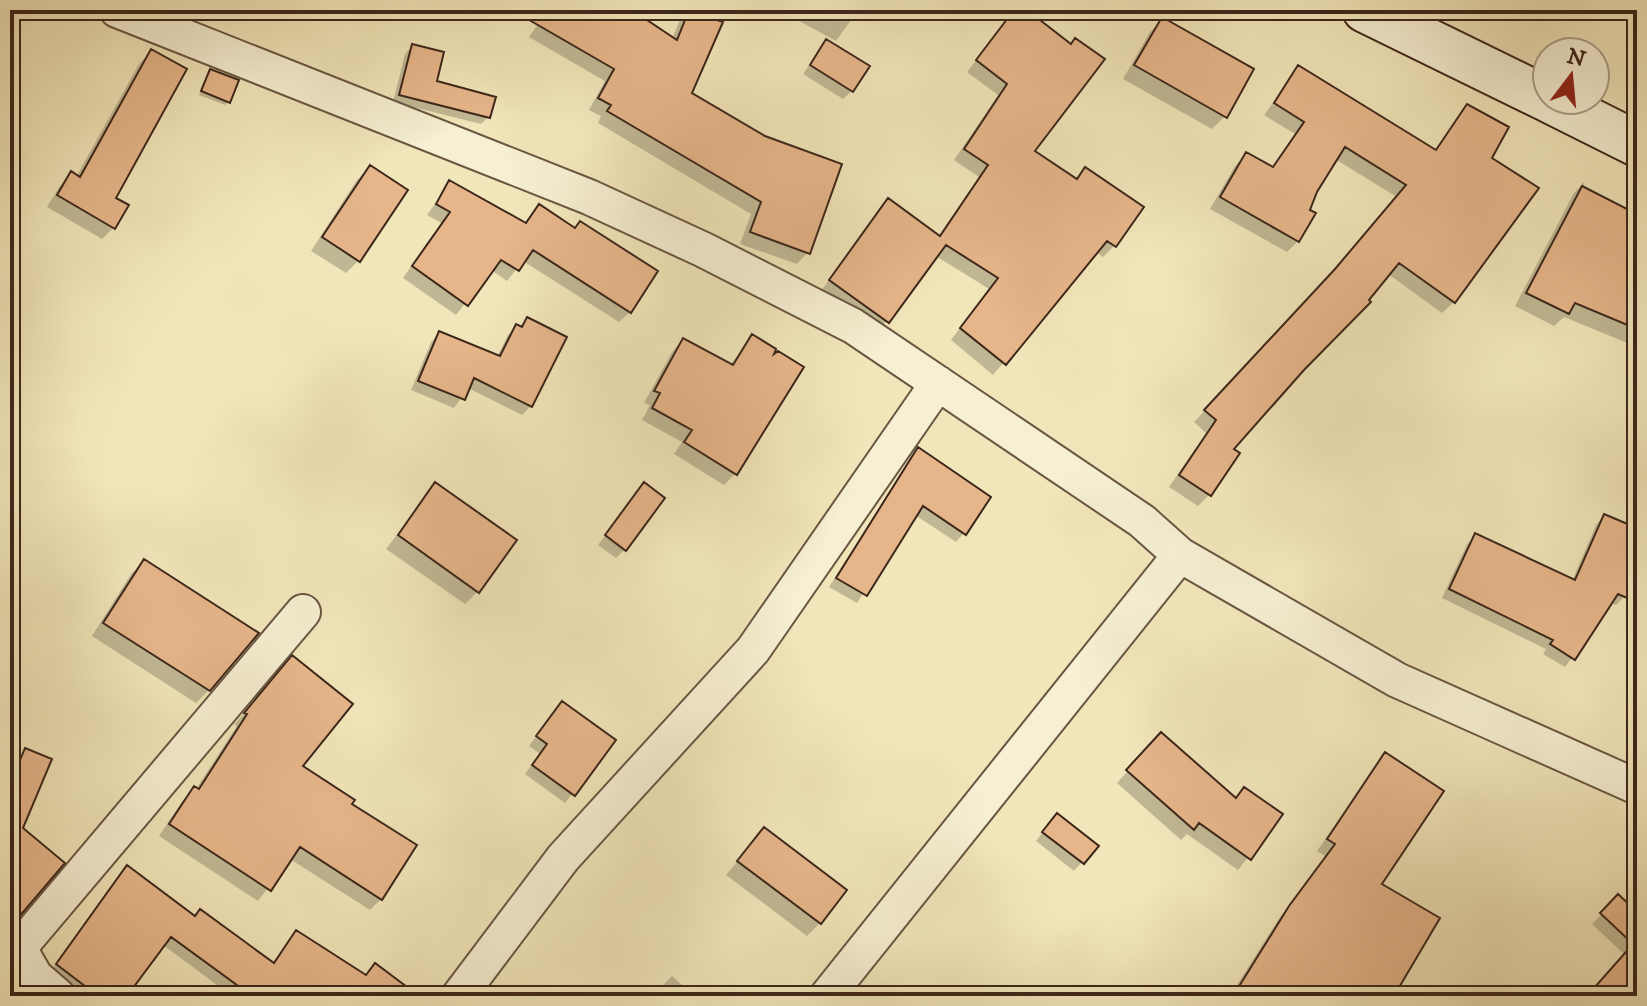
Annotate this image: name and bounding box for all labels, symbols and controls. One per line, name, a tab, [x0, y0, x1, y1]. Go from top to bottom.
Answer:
north arrow	[1531, 36, 1611, 116]
text: N	[1564, 43, 1589, 74]

